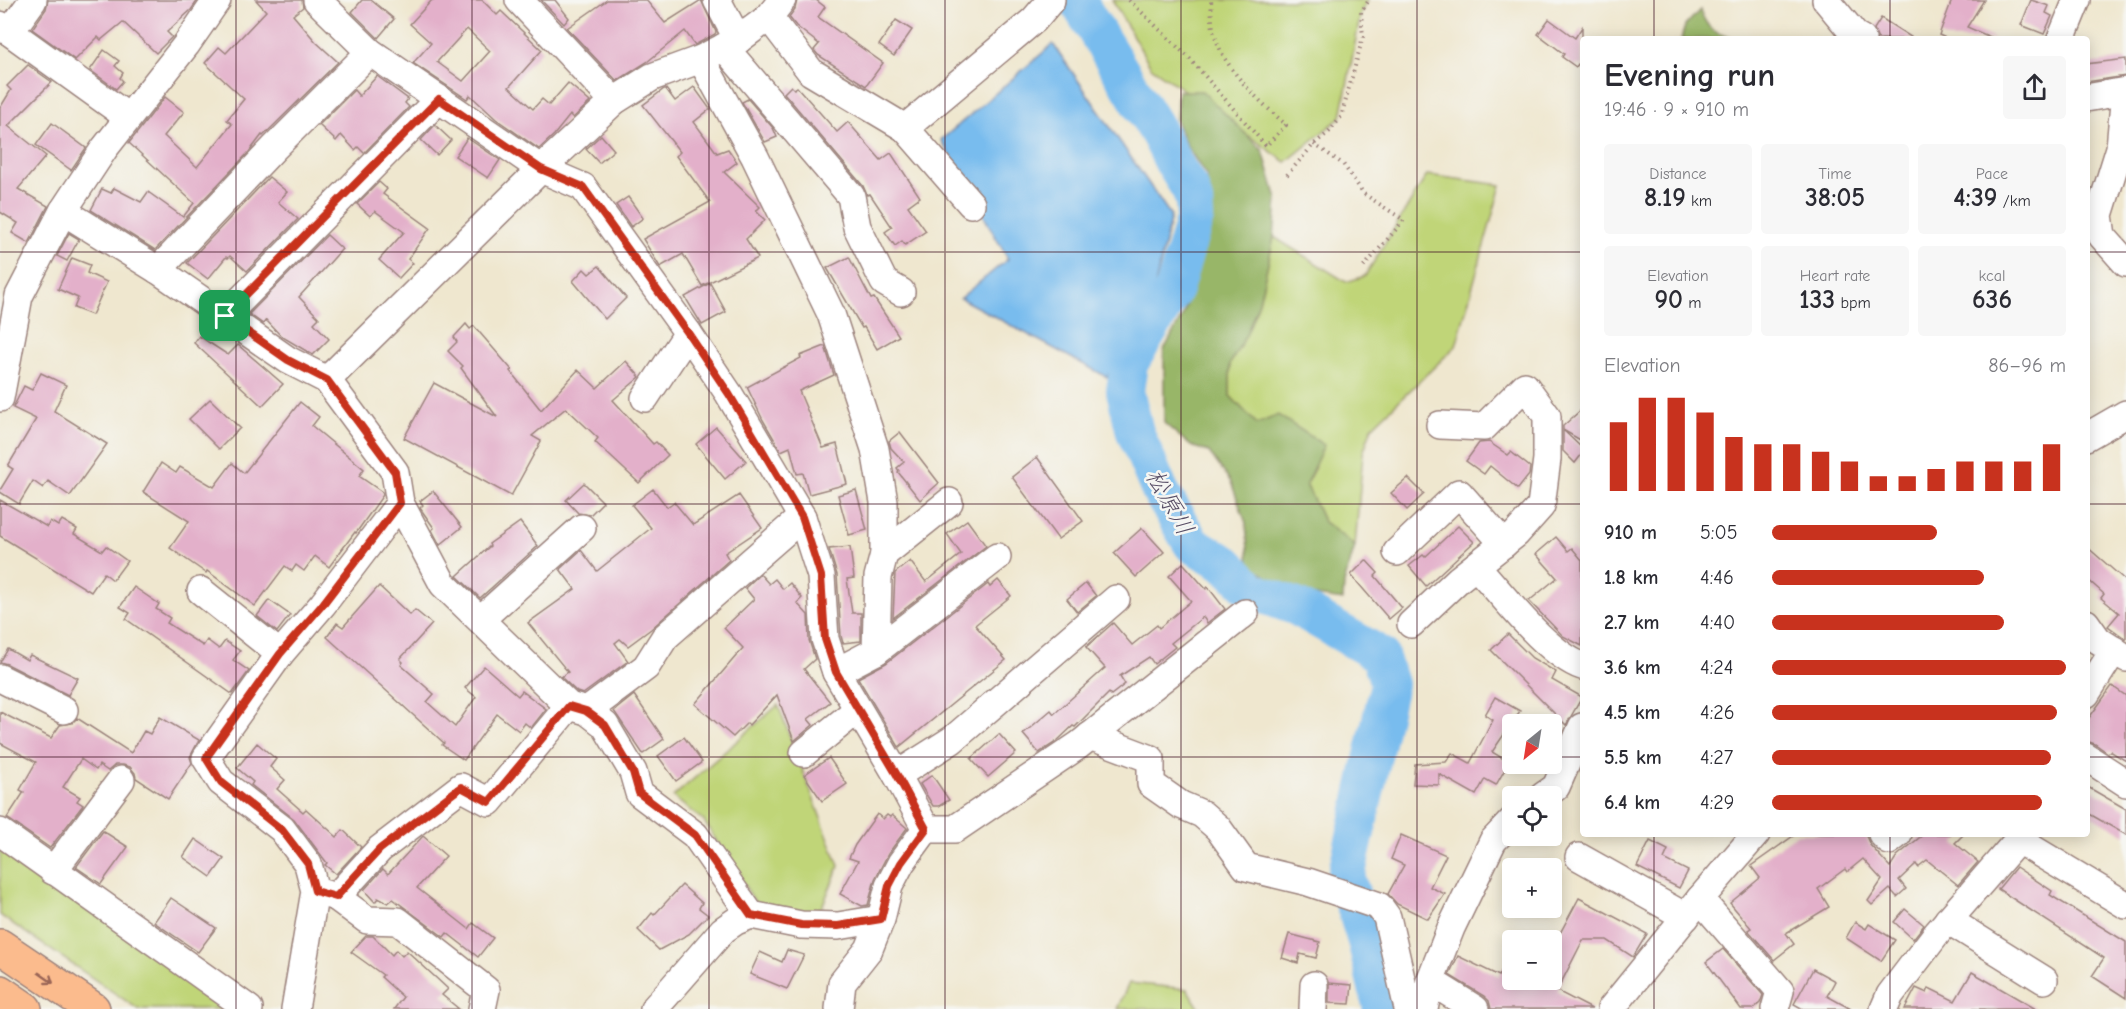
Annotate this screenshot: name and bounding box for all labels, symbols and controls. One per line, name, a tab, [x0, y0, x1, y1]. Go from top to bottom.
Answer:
text: Evening run	[1604, 56, 1775, 94]
button: share	[2003, 56, 2066, 119]
text: 19:46 · 9 × 910 m	[1604, 98, 1749, 121]
text: Distance	[1649, 165, 1707, 183]
text: Time	[1818, 165, 1852, 183]
text: Pace	[1976, 165, 2008, 183]
text: 8.19	[1644, 183, 1686, 213]
text: 38:05	[1805, 183, 1865, 213]
text: 4:39	[1953, 183, 1997, 213]
text: km	[1686, 192, 1712, 210]
text: /km	[1997, 192, 2031, 210]
text: Elevation	[1647, 267, 1709, 285]
text: Heart rate	[1800, 267, 1870, 285]
text: kcal	[1979, 267, 2005, 285]
text: 90	[1654, 285, 1683, 315]
text: 133	[1799, 285, 1835, 315]
text: 636	[1972, 285, 2012, 315]
pin	[199, 290, 250, 341]
text: m	[1683, 294, 1702, 312]
text: bpm	[1835, 294, 1871, 312]
icon: arrive	[208, 299, 241, 332]
text: Elevation	[1604, 354, 1681, 377]
text: 86–96 m	[1988, 354, 2066, 377]
water label: 松原川	[1140, 464, 1200, 540]
text: 910 m	[1604, 521, 1657, 544]
text: 5:05	[1700, 521, 1737, 544]
text: 1.8 km	[1604, 566, 1659, 589]
text: 4:46	[1700, 566, 1734, 589]
text: 2.7 km	[1604, 611, 1659, 634]
text: 4:40	[1700, 611, 1735, 634]
text: 3.6 km	[1604, 656, 1661, 679]
text: 4:24	[1700, 656, 1733, 679]
text: 4.5 km	[1604, 701, 1660, 724]
text: 4:26	[1700, 701, 1735, 724]
north arrow	[1502, 714, 1562, 774]
map controls	[1502, 714, 1562, 990]
text: 5.5 km	[1604, 746, 1662, 769]
text: 4:27	[1700, 746, 1733, 769]
button: locate	[1502, 786, 1562, 846]
text: 6.4 km	[1604, 791, 1660, 814]
text: 4:29	[1700, 791, 1734, 814]
button: +	[1502, 858, 1562, 918]
button: −	[1502, 930, 1562, 990]
one-way arrow	[37, 972, 53, 984]

